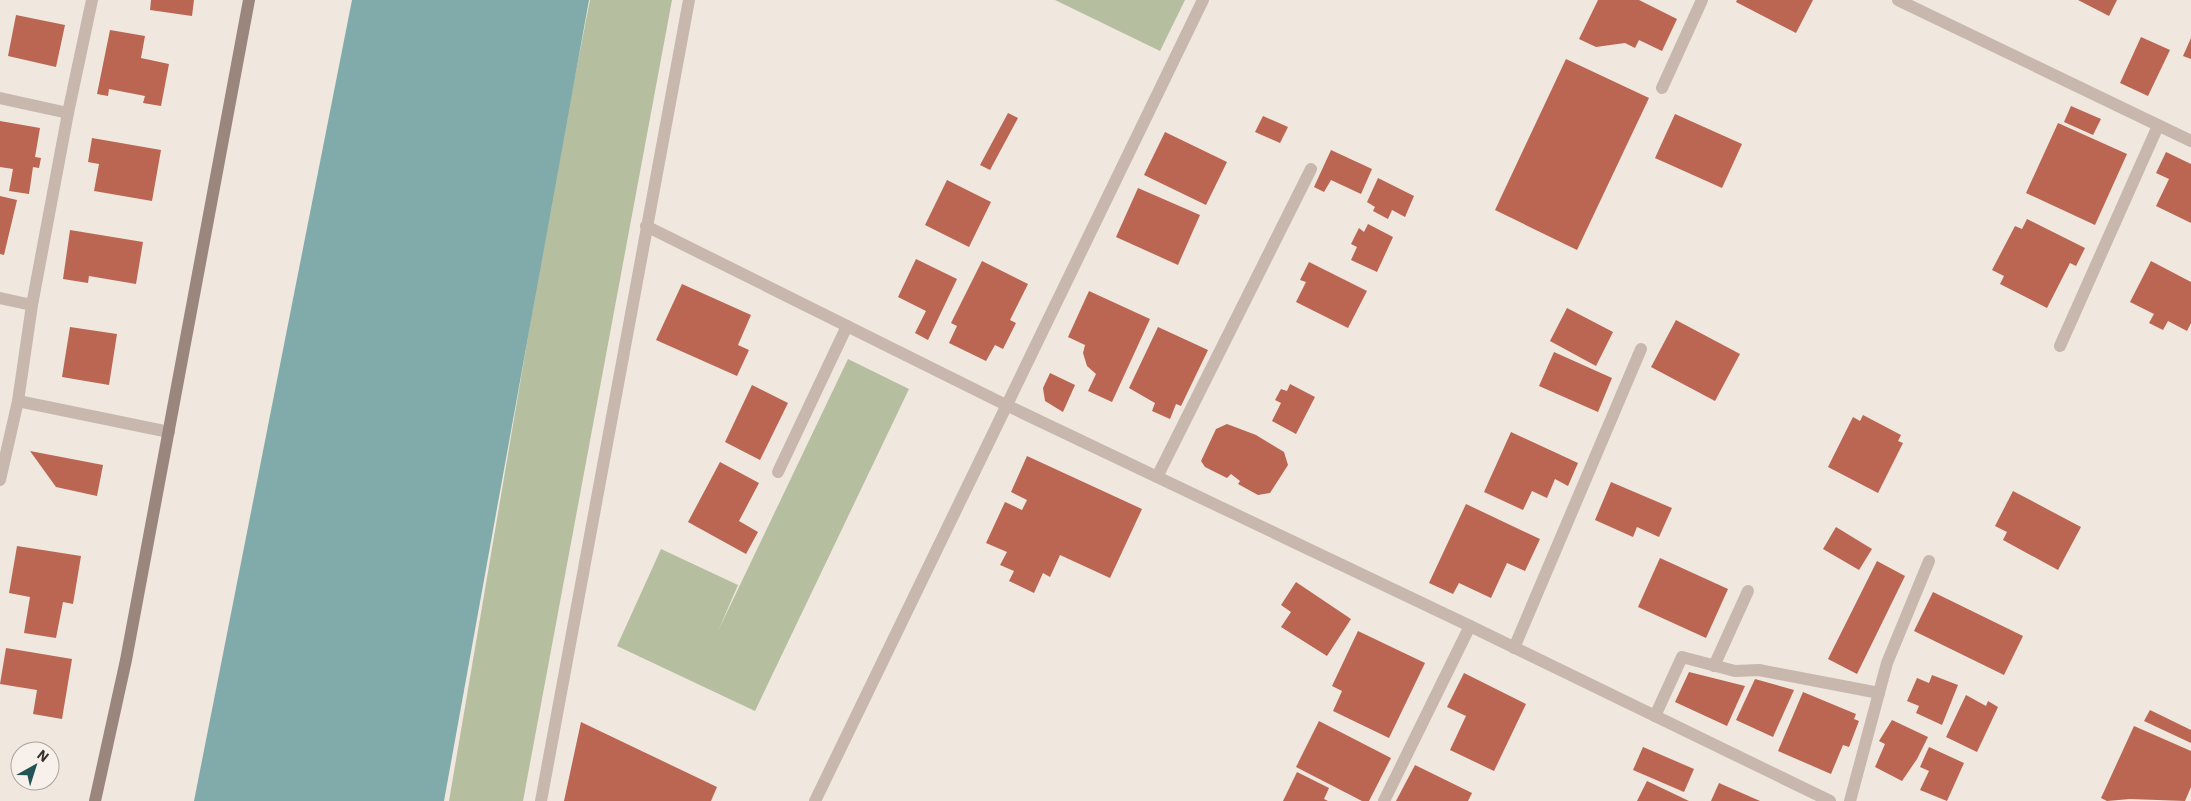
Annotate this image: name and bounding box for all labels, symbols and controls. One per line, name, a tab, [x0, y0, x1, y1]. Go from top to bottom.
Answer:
north arrow	[10, 741, 60, 791]
text: N	[34, 746, 53, 766]

